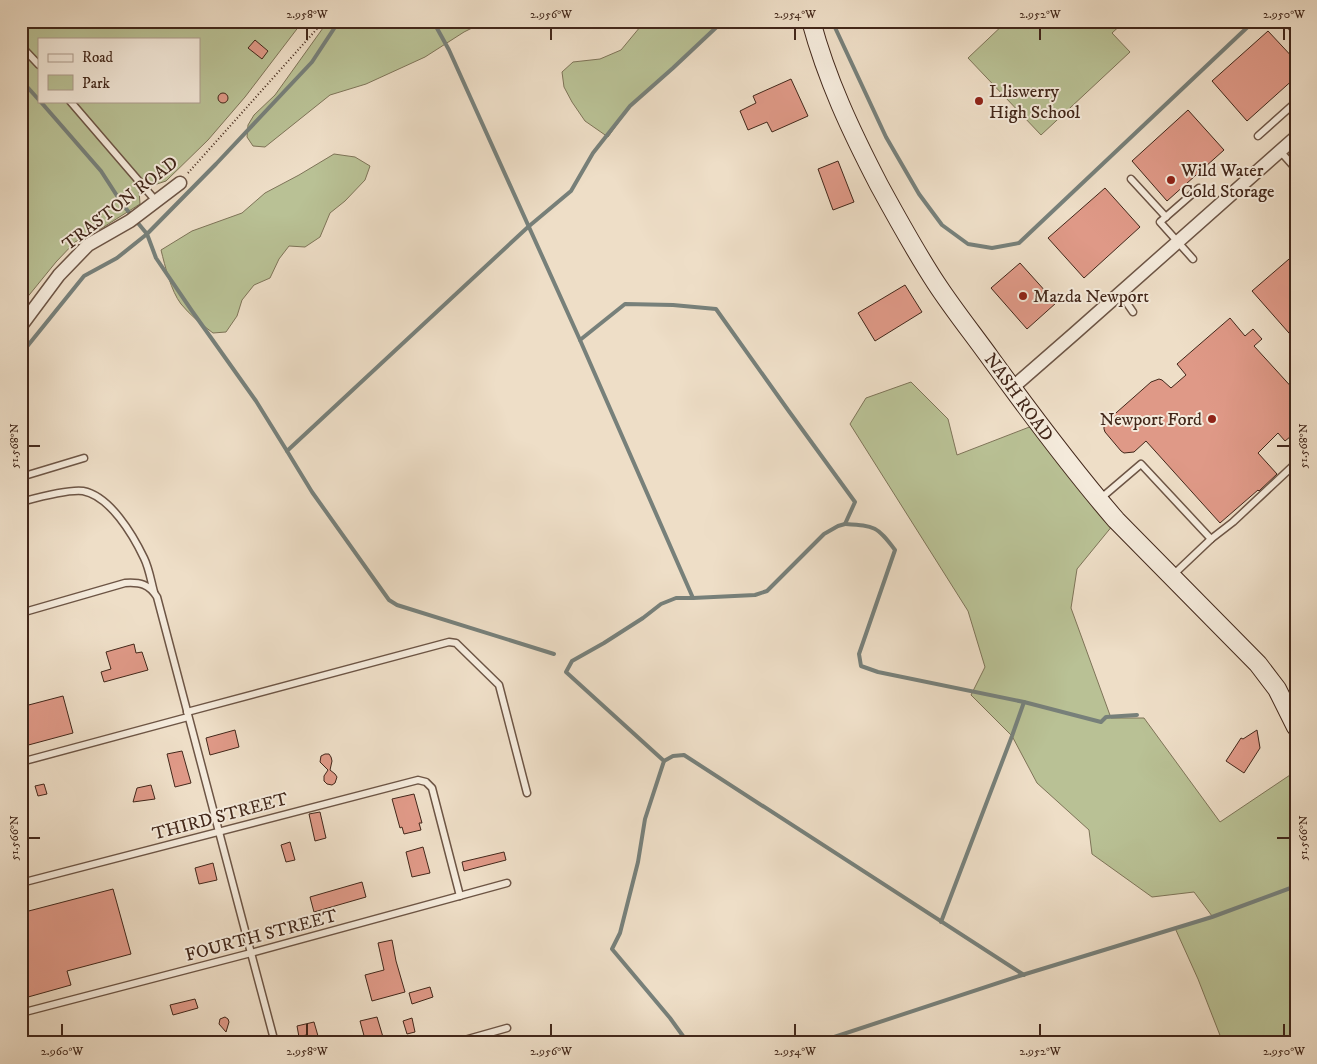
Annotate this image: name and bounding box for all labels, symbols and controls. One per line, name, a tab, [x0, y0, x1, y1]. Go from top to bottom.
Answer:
text: 2.958°W	[286, 7, 329, 22]
text: 2.956°W	[530, 7, 573, 22]
text: 2.954°W	[774, 7, 817, 22]
text: 2.952°W	[1019, 7, 1062, 22]
text: 2.950°W	[1263, 7, 1306, 22]
legend	[38, 38, 200, 102]
text: Road	[82, 48, 114, 67]
text: Park	[82, 74, 111, 93]
place label: Lliswerry High School	[989, 81, 1081, 124]
marker: Lliswerry High School	[973, 95, 985, 107]
street label: TRASTON ROAD	[58, 152, 183, 256]
place label: Wild Water Cold Storage	[1180, 160, 1274, 203]
marker: Wild Water Cold Storage	[1165, 174, 1177, 186]
place label: Mazda Newport	[1033, 286, 1149, 308]
marker: Mazda Newport	[1017, 290, 1029, 302]
street label: NASH ROAD	[979, 349, 1058, 446]
place label: Newport Ford	[1100, 409, 1202, 431]
marker: Newport Ford	[1206, 413, 1218, 425]
text: 51.568°N	[7, 423, 22, 468]
text: 51.568°N	[1296, 423, 1311, 468]
street label: THIRD STREET	[150, 788, 291, 846]
text: 51.566°N	[7, 815, 22, 861]
text: 51.566°N	[1296, 815, 1311, 861]
street label: FOURTH STREET	[183, 905, 340, 967]
text: 2.960°W	[41, 1044, 84, 1059]
text: 2.958°W	[286, 1044, 329, 1059]
text: 2.956°W	[530, 1044, 573, 1059]
text: 2.954°W	[774, 1044, 817, 1059]
text: 2.952°W	[1019, 1044, 1062, 1059]
text: 2.950°W	[1263, 1044, 1306, 1059]

